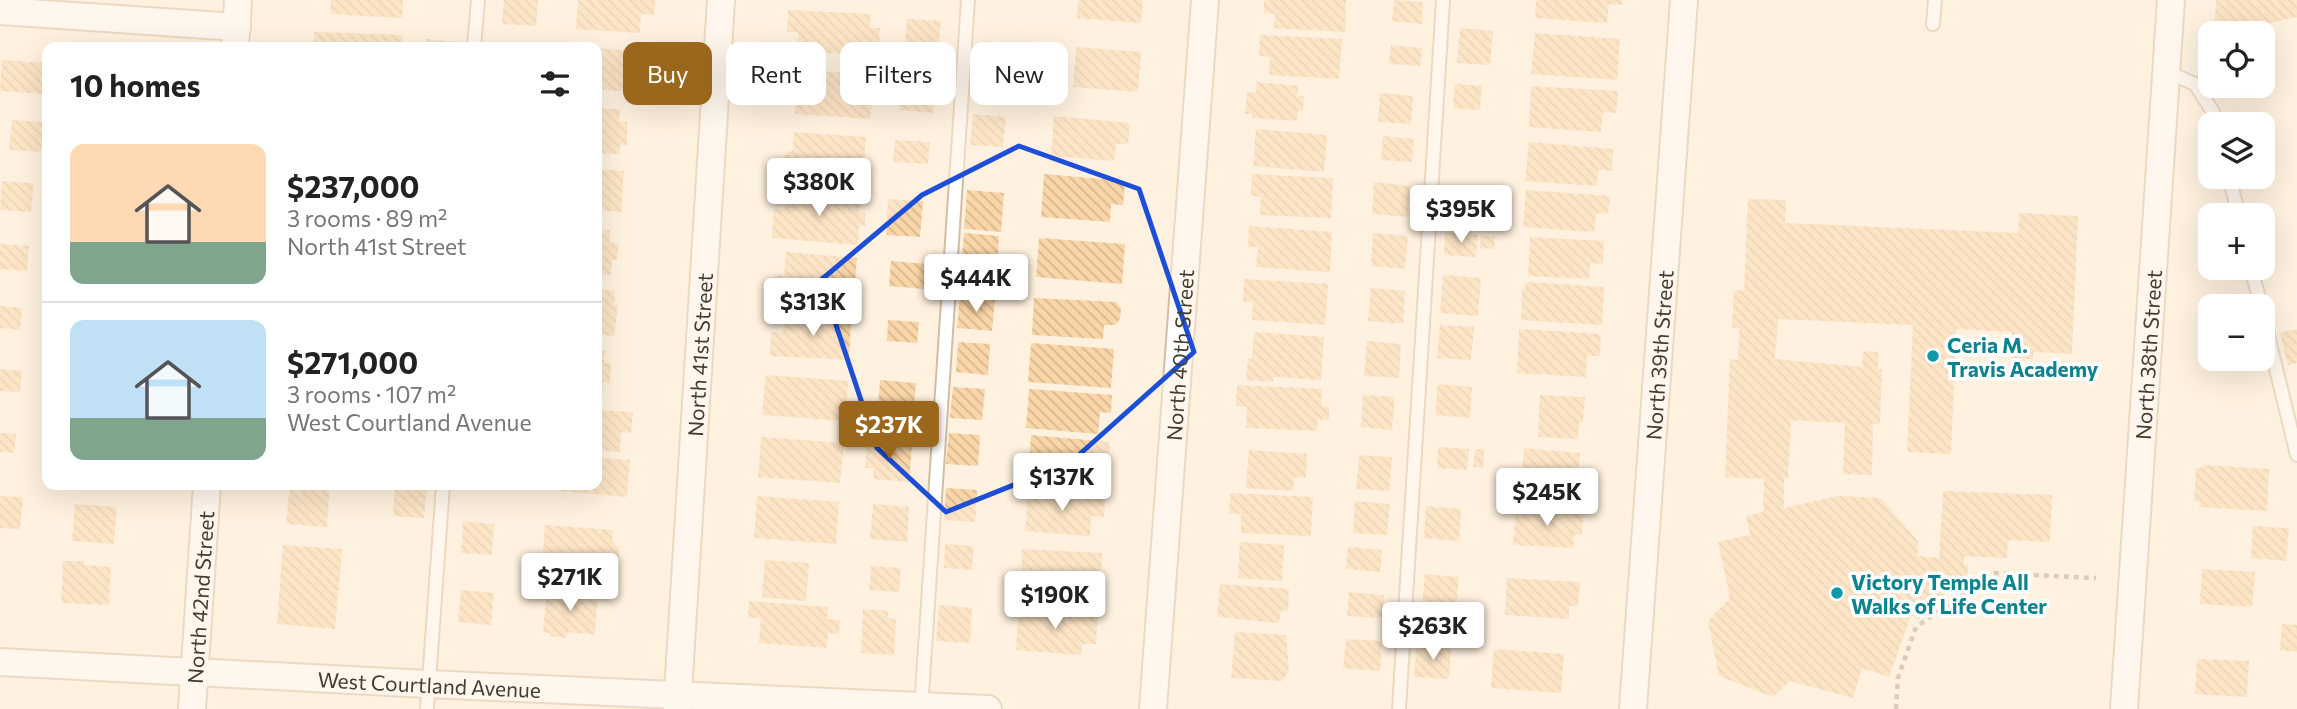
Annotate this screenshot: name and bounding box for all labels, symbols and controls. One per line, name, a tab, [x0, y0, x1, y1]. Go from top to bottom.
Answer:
map controls	[2198, 21, 2275, 371]
button: locate	[2198, 21, 2275, 98]
chip: Buy	[623, 42, 712, 105]
chip: Rent	[726, 42, 826, 105]
chip: Filters	[840, 42, 956, 105]
chip: New	[970, 42, 1068, 105]
icon: filters	[536, 65, 574, 103]
text: 10 homes	[70, 66, 200, 103]
button: layers	[2198, 112, 2275, 189]
pin: $380K	[770, 158, 868, 218]
text: $237,000	[287, 167, 420, 204]
text: $380K	[783, 167, 855, 195]
icon: home	[126, 172, 210, 256]
pin: $395K	[1412, 186, 1510, 245]
text: $395K	[1426, 194, 1496, 222]
button: +	[2198, 203, 2275, 280]
text: 3 rooms · 89 m²	[287, 204, 447, 232]
text: North 41st Street	[287, 232, 466, 260]
pin: $444K	[927, 254, 1025, 314]
text: $444K	[940, 263, 1012, 291]
street label: North 40th Street	[1160, 268, 1198, 442]
street label: North 39th Street	[1640, 269, 1677, 441]
street label: North 38th Street	[2129, 269, 2166, 441]
street label: North 41st Street	[681, 272, 717, 437]
pin: $313K	[764, 278, 862, 338]
text: $313K	[780, 287, 846, 315]
button: −	[2198, 294, 2275, 371]
place label: Ceria M. Travis Academy	[1947, 332, 2099, 381]
text: $271,000	[287, 343, 418, 380]
icon: home	[126, 348, 210, 432]
marker: Ceria M. Travis Academy	[1925, 348, 1941, 364]
text: 3 rooms · 107 m²	[287, 380, 456, 408]
pin: $237K	[840, 402, 938, 461]
text: West Courtland Avenue	[287, 408, 532, 436]
text: $237K	[855, 410, 923, 438]
pin: $137K	[1013, 454, 1111, 513]
text: $137K	[1029, 462, 1095, 490]
pin: $245K	[1498, 468, 1596, 528]
text: $245K	[1512, 477, 1582, 505]
street label: North 42nd Street	[181, 510, 218, 684]
pin: $271K	[521, 554, 619, 613]
text: $271K	[537, 562, 603, 590]
place label: Victory Temple All Walks of Life Center	[1851, 569, 2047, 618]
pin: $190K	[1006, 572, 1104, 631]
text: $190K	[1020, 580, 1090, 608]
marker: Victory Temple All Walks of Life Center	[1829, 585, 1845, 601]
pin: $263K	[1384, 602, 1482, 662]
text: $263K	[1398, 611, 1468, 639]
street label: West Courtland Avenue	[317, 666, 542, 702]

